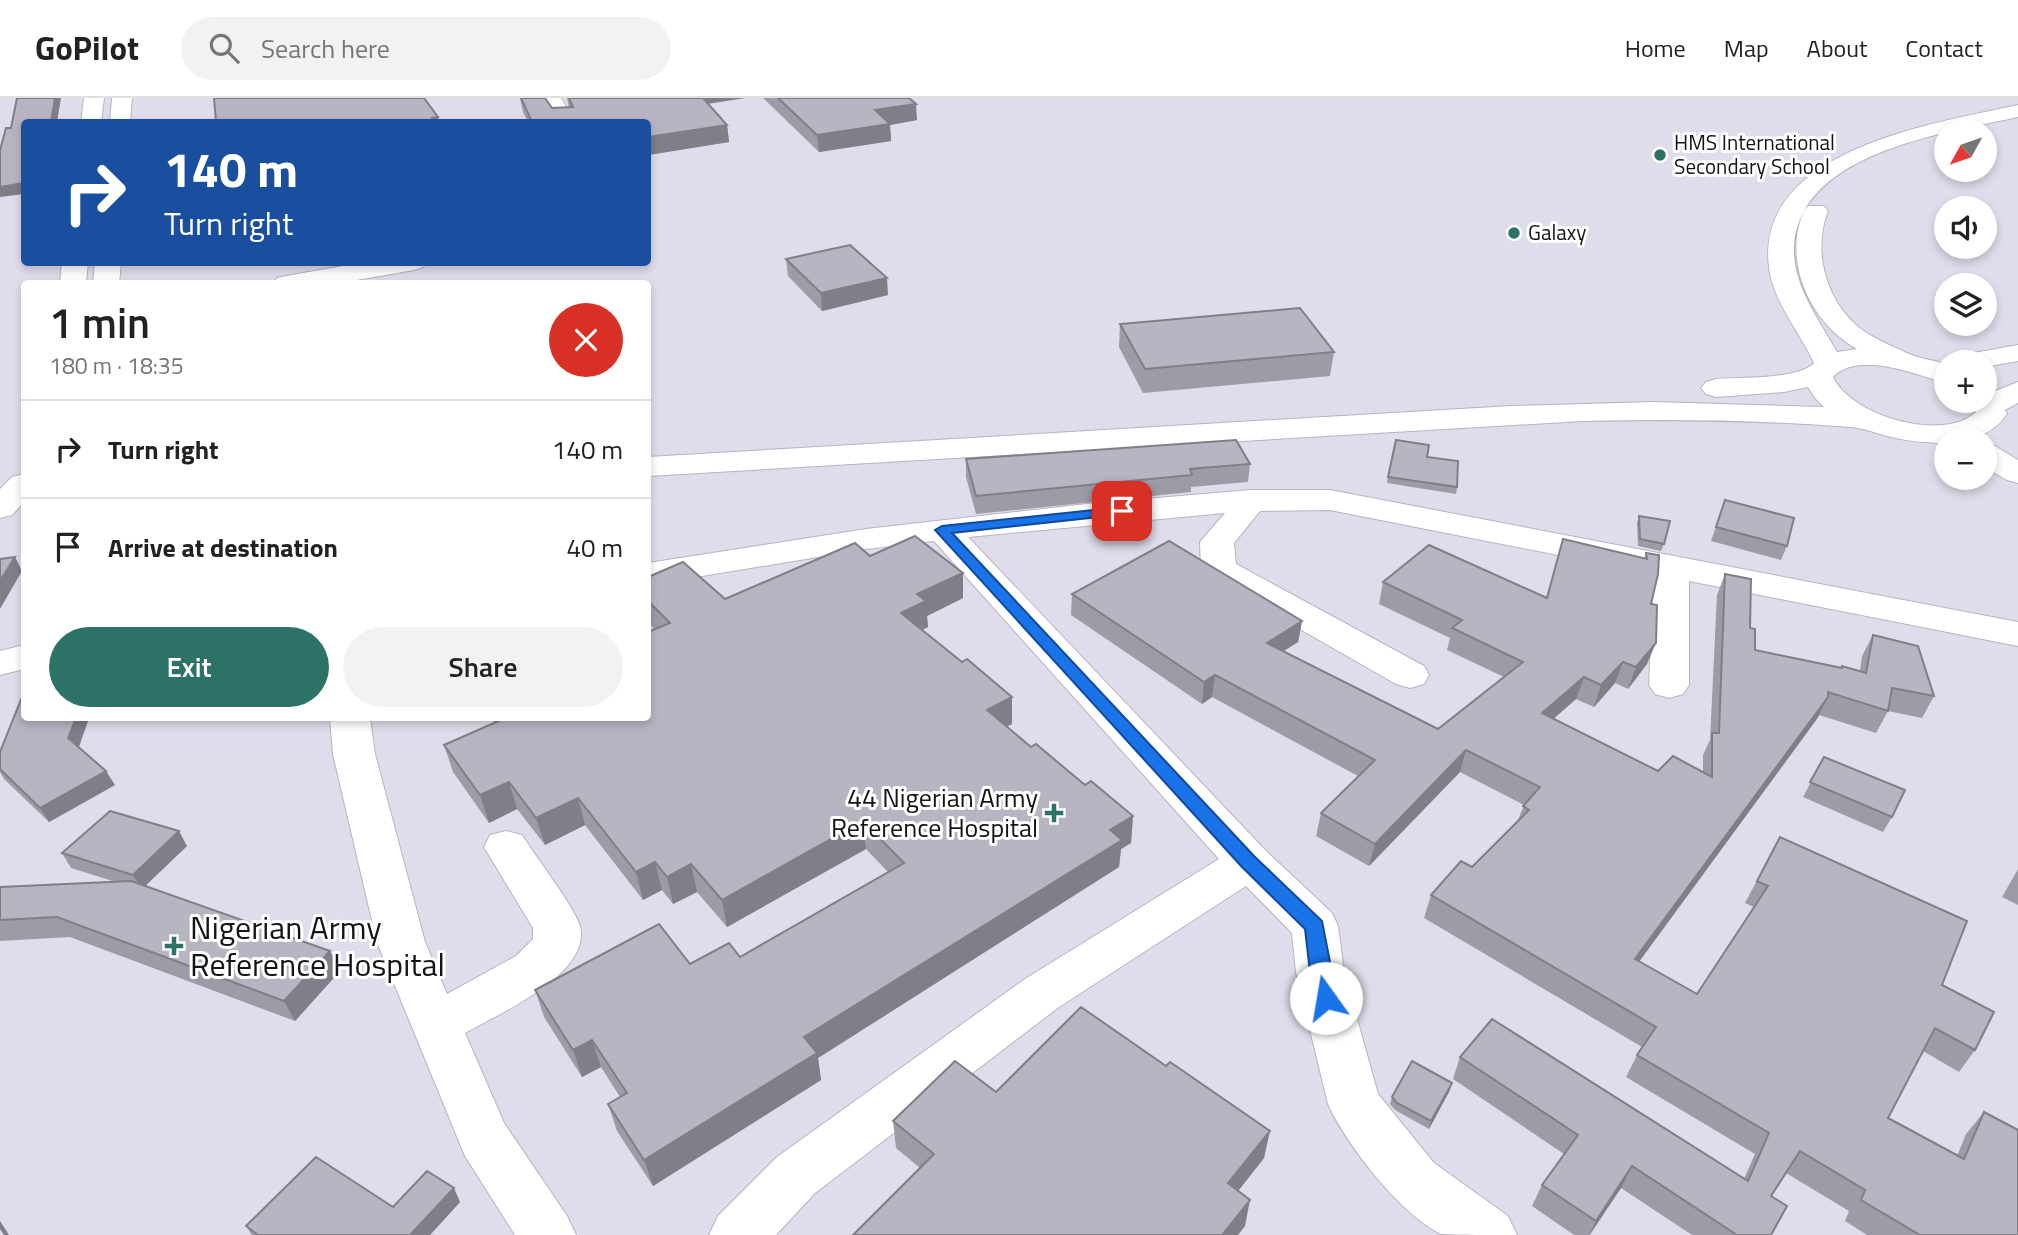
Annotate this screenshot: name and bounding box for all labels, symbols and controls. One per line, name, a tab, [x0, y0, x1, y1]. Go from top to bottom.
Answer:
search box	[181, 17, 671, 80]
text: GoPilot	[35, 23, 139, 73]
icon: search	[205, 29, 243, 67]
text: Search here	[261, 29, 390, 68]
text: Home	[1625, 30, 1686, 66]
text: Map	[1724, 30, 1769, 66]
text: About	[1807, 30, 1867, 66]
text: Contact	[1905, 30, 1983, 66]
north arrow	[1934, 119, 1997, 182]
map controls	[1934, 119, 1997, 490]
place label: HMS International Secondary School	[1674, 126, 1835, 182]
text: 140 m	[164, 131, 298, 206]
icon: right	[49, 147, 140, 238]
marker: HMS International Secondary School	[1652, 147, 1668, 163]
button: sound	[1934, 196, 1997, 259]
text: Turn right	[164, 199, 293, 247]
place label: Galaxy	[1528, 216, 1586, 248]
marker: Galaxy	[1506, 225, 1522, 241]
button: layers	[1934, 273, 1997, 336]
text: 1 min	[49, 290, 150, 354]
button: close	[549, 303, 623, 377]
text: 180 m · 18:35	[49, 348, 184, 383]
button: +	[1934, 350, 1997, 413]
button: −	[1934, 427, 1997, 490]
icon: right	[49, 430, 87, 468]
text: Turn right	[108, 430, 219, 469]
text: 140 m	[552, 430, 623, 469]
pin	[1092, 481, 1152, 541]
icon: arrive	[1103, 492, 1141, 530]
icon: arrive	[49, 528, 87, 566]
text: Arrive at destination	[108, 528, 338, 567]
text: 40 m	[566, 528, 623, 567]
button: Exit	[49, 627, 329, 707]
button: Share	[343, 627, 623, 707]
place label: 44 Nigerian Army Reference Hospital	[831, 778, 1038, 847]
marker: 44 Nigerian Army Reference Hospital	[1044, 803, 1064, 823]
place label: Nigerian Army Reference Hospital	[190, 903, 445, 988]
marker: Nigerian Army Reference Hospital	[164, 936, 184, 956]
position arrow	[1289, 961, 1363, 1035]

